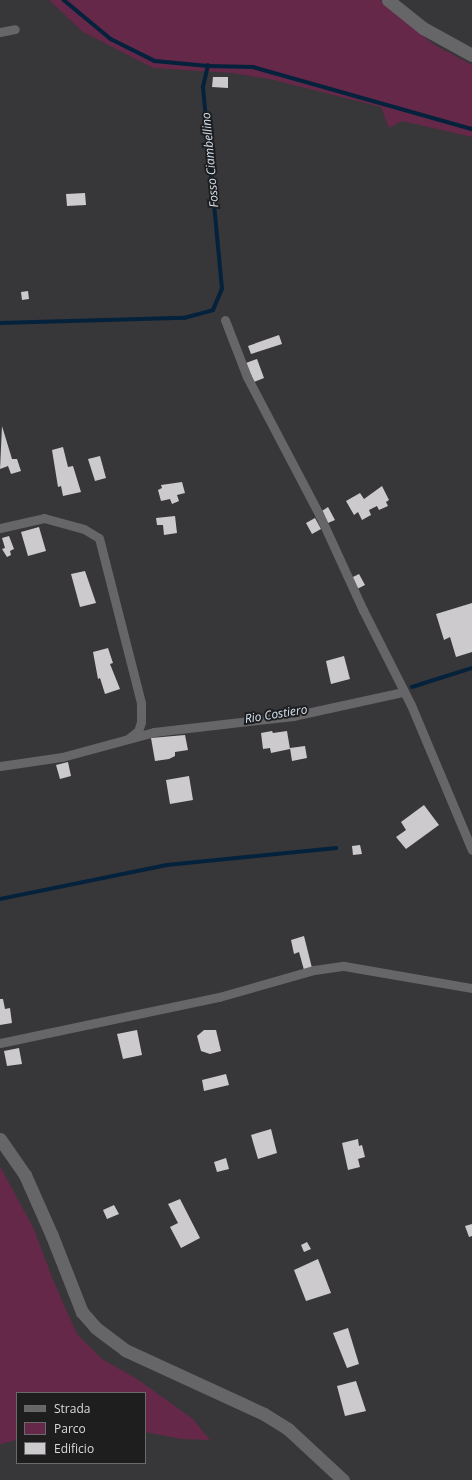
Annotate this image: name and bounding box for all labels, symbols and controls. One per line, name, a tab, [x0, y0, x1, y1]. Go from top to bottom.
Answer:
water label: Fosso Ciambellino	[199, 112, 221, 208]
water label: Rio Costiero	[244, 702, 308, 726]
legend	[16, 1392, 146, 1464]
text: Strada	[54, 1400, 90, 1417]
text: Parco	[54, 1420, 86, 1437]
text: Edificio	[54, 1440, 94, 1457]

